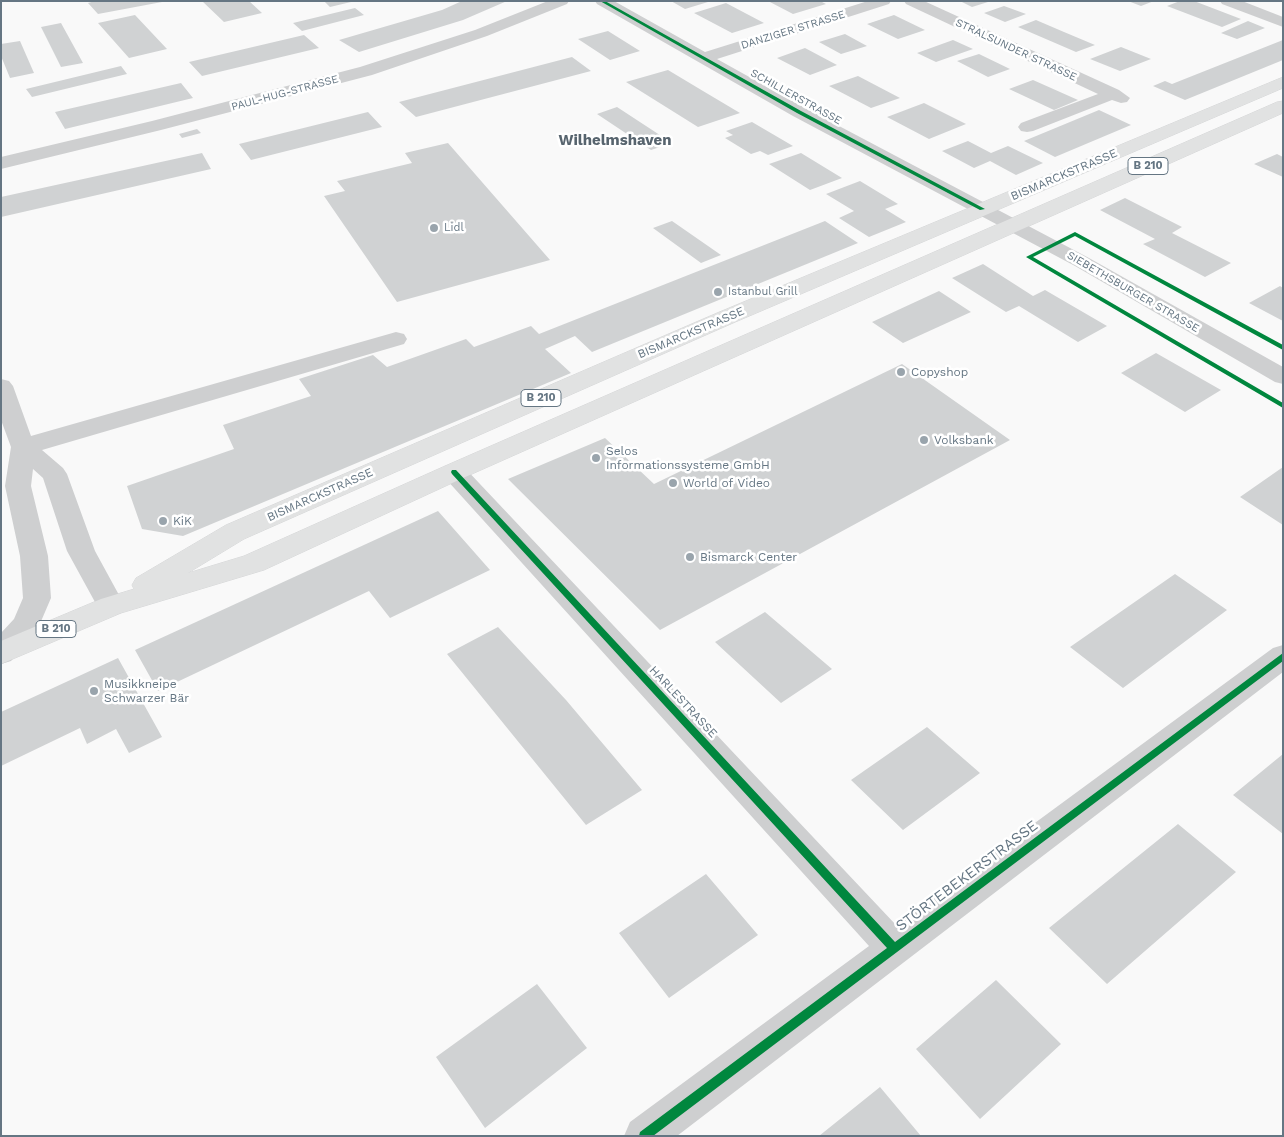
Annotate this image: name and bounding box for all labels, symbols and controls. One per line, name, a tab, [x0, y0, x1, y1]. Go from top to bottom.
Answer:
street label: DANZIGER STRASSE	[739, 8, 847, 52]
street label: STRALSUNDER STRASSE	[953, 16, 1079, 84]
street label: SCHILLERSTRASSE	[748, 66, 844, 128]
street label: PAUL-HUG-STRASSE	[230, 72, 340, 114]
district label: Wilhelmshaven	[558, 132, 672, 150]
street label: BISMARCKSTRASSE	[1009, 146, 1119, 204]
road number: B 210	[1128, 158, 1168, 175]
place label: Lidl	[444, 221, 464, 235]
marker: Lidl	[428, 222, 440, 234]
street label: SIEBETHSBURGER STRASSE	[1065, 249, 1201, 335]
place label: Istanbul Grill	[728, 285, 798, 299]
marker: Istanbul Grill	[712, 286, 724, 298]
street label: BISMARCKSTRASSE	[636, 304, 746, 362]
place label: Copyshop	[911, 365, 968, 379]
marker: Copyshop	[895, 366, 907, 378]
road number: B 210	[521, 389, 561, 406]
place label: Volksbank	[934, 433, 994, 447]
marker: Volksbank	[918, 434, 930, 446]
place label: Selos Informationssysteme GmbH	[606, 444, 770, 472]
marker: Selos Informationssysteme GmbH	[590, 452, 602, 464]
street label: BISMARCKSTRASSE	[265, 465, 375, 525]
place label: World of Video	[683, 476, 770, 490]
marker: World of Video	[667, 477, 679, 489]
place label: KiK	[173, 514, 192, 528]
marker: KiK	[157, 515, 169, 527]
place label: Bismarck Center	[700, 550, 797, 564]
marker: Bismarck Center	[684, 551, 696, 563]
road number: B 210	[36, 620, 76, 638]
street label: HARLESTRASSE	[646, 663, 720, 741]
place label: Musikkneipe Schwarzer Bär	[104, 677, 189, 705]
marker: Musikkneipe Schwarzer Bär	[88, 685, 100, 697]
street label: STÖRTEBEKERSTRASSE	[893, 817, 1041, 935]

